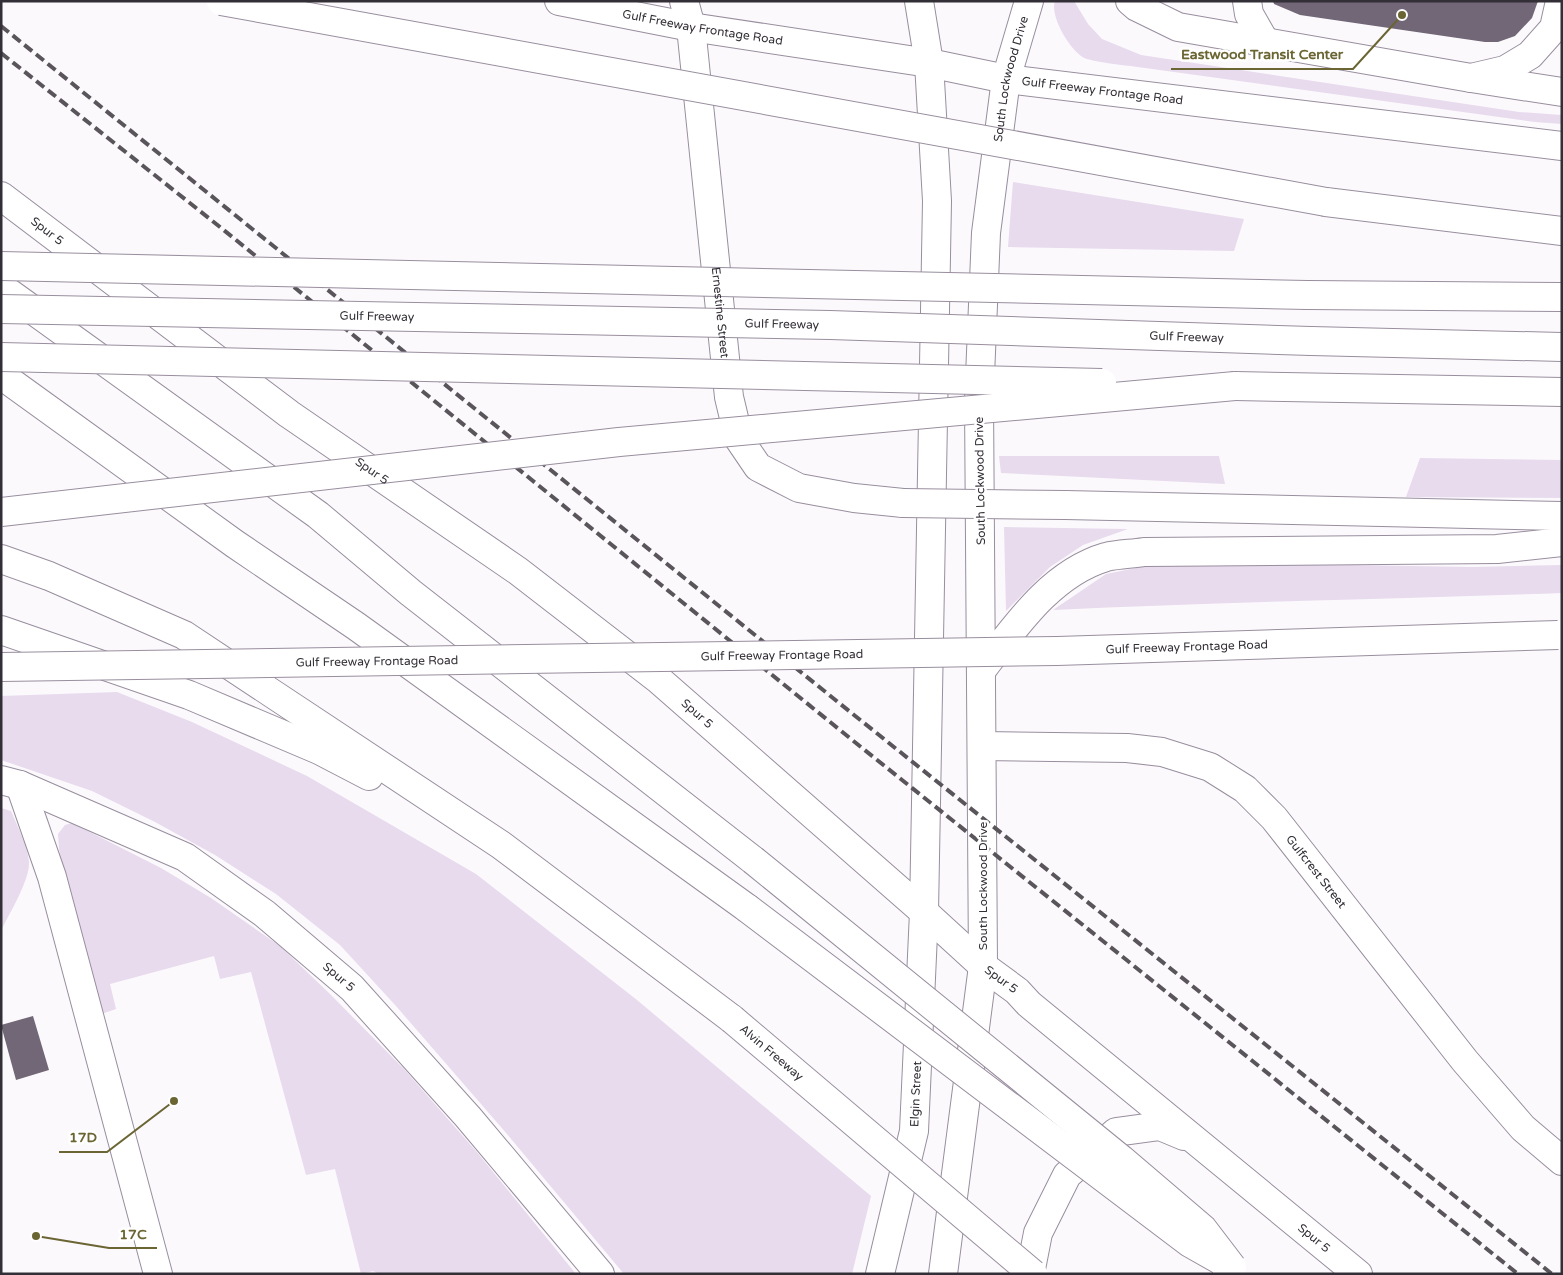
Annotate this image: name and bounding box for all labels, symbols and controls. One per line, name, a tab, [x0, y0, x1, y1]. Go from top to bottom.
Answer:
street label: Gulf Freeway Frontage Road	[621, 7, 784, 48]
street label: South Lockwood Drive	[991, 14, 1031, 143]
callout: Eastwood Transit Center	[1171, 40, 1353, 69]
text: Eastwood Transit Center	[1181, 46, 1344, 63]
street label: Gulf Freeway Frontage Road	[1021, 74, 1184, 107]
street label: Spur 5	[28, 214, 66, 248]
street label: Ernestine Street	[709, 267, 732, 359]
street label: Gulf Freeway	[340, 309, 415, 324]
street label: Gulf Freeway	[744, 316, 820, 332]
street label: Gulf Freeway	[1149, 329, 1225, 345]
street label: South Lockwood Drive	[972, 416, 988, 545]
street label: Spur 5	[353, 455, 392, 487]
street label: Gulf Freeway Frontage Road	[1105, 637, 1268, 656]
street label: Gulf Freeway Frontage Road	[701, 647, 863, 663]
street label: Gulf Freeway Frontage Road	[296, 653, 458, 670]
street label: Spur 5	[679, 696, 716, 731]
street label: South Lockwood Drive	[976, 822, 990, 950]
street label: Gulfcrest Street	[1283, 832, 1349, 911]
street label: Spur 5	[320, 959, 358, 994]
street label: Spur 5	[982, 963, 1021, 996]
street label: Alvin Freeway	[737, 1022, 807, 1084]
street label: Elgin Street	[907, 1060, 924, 1127]
callout: 17D	[59, 1123, 107, 1152]
text: 17D	[69, 1129, 98, 1146]
callout: 17C	[109, 1219, 157, 1248]
street label: Spur 5	[1295, 1221, 1333, 1255]
text: 17C	[119, 1226, 147, 1243]

